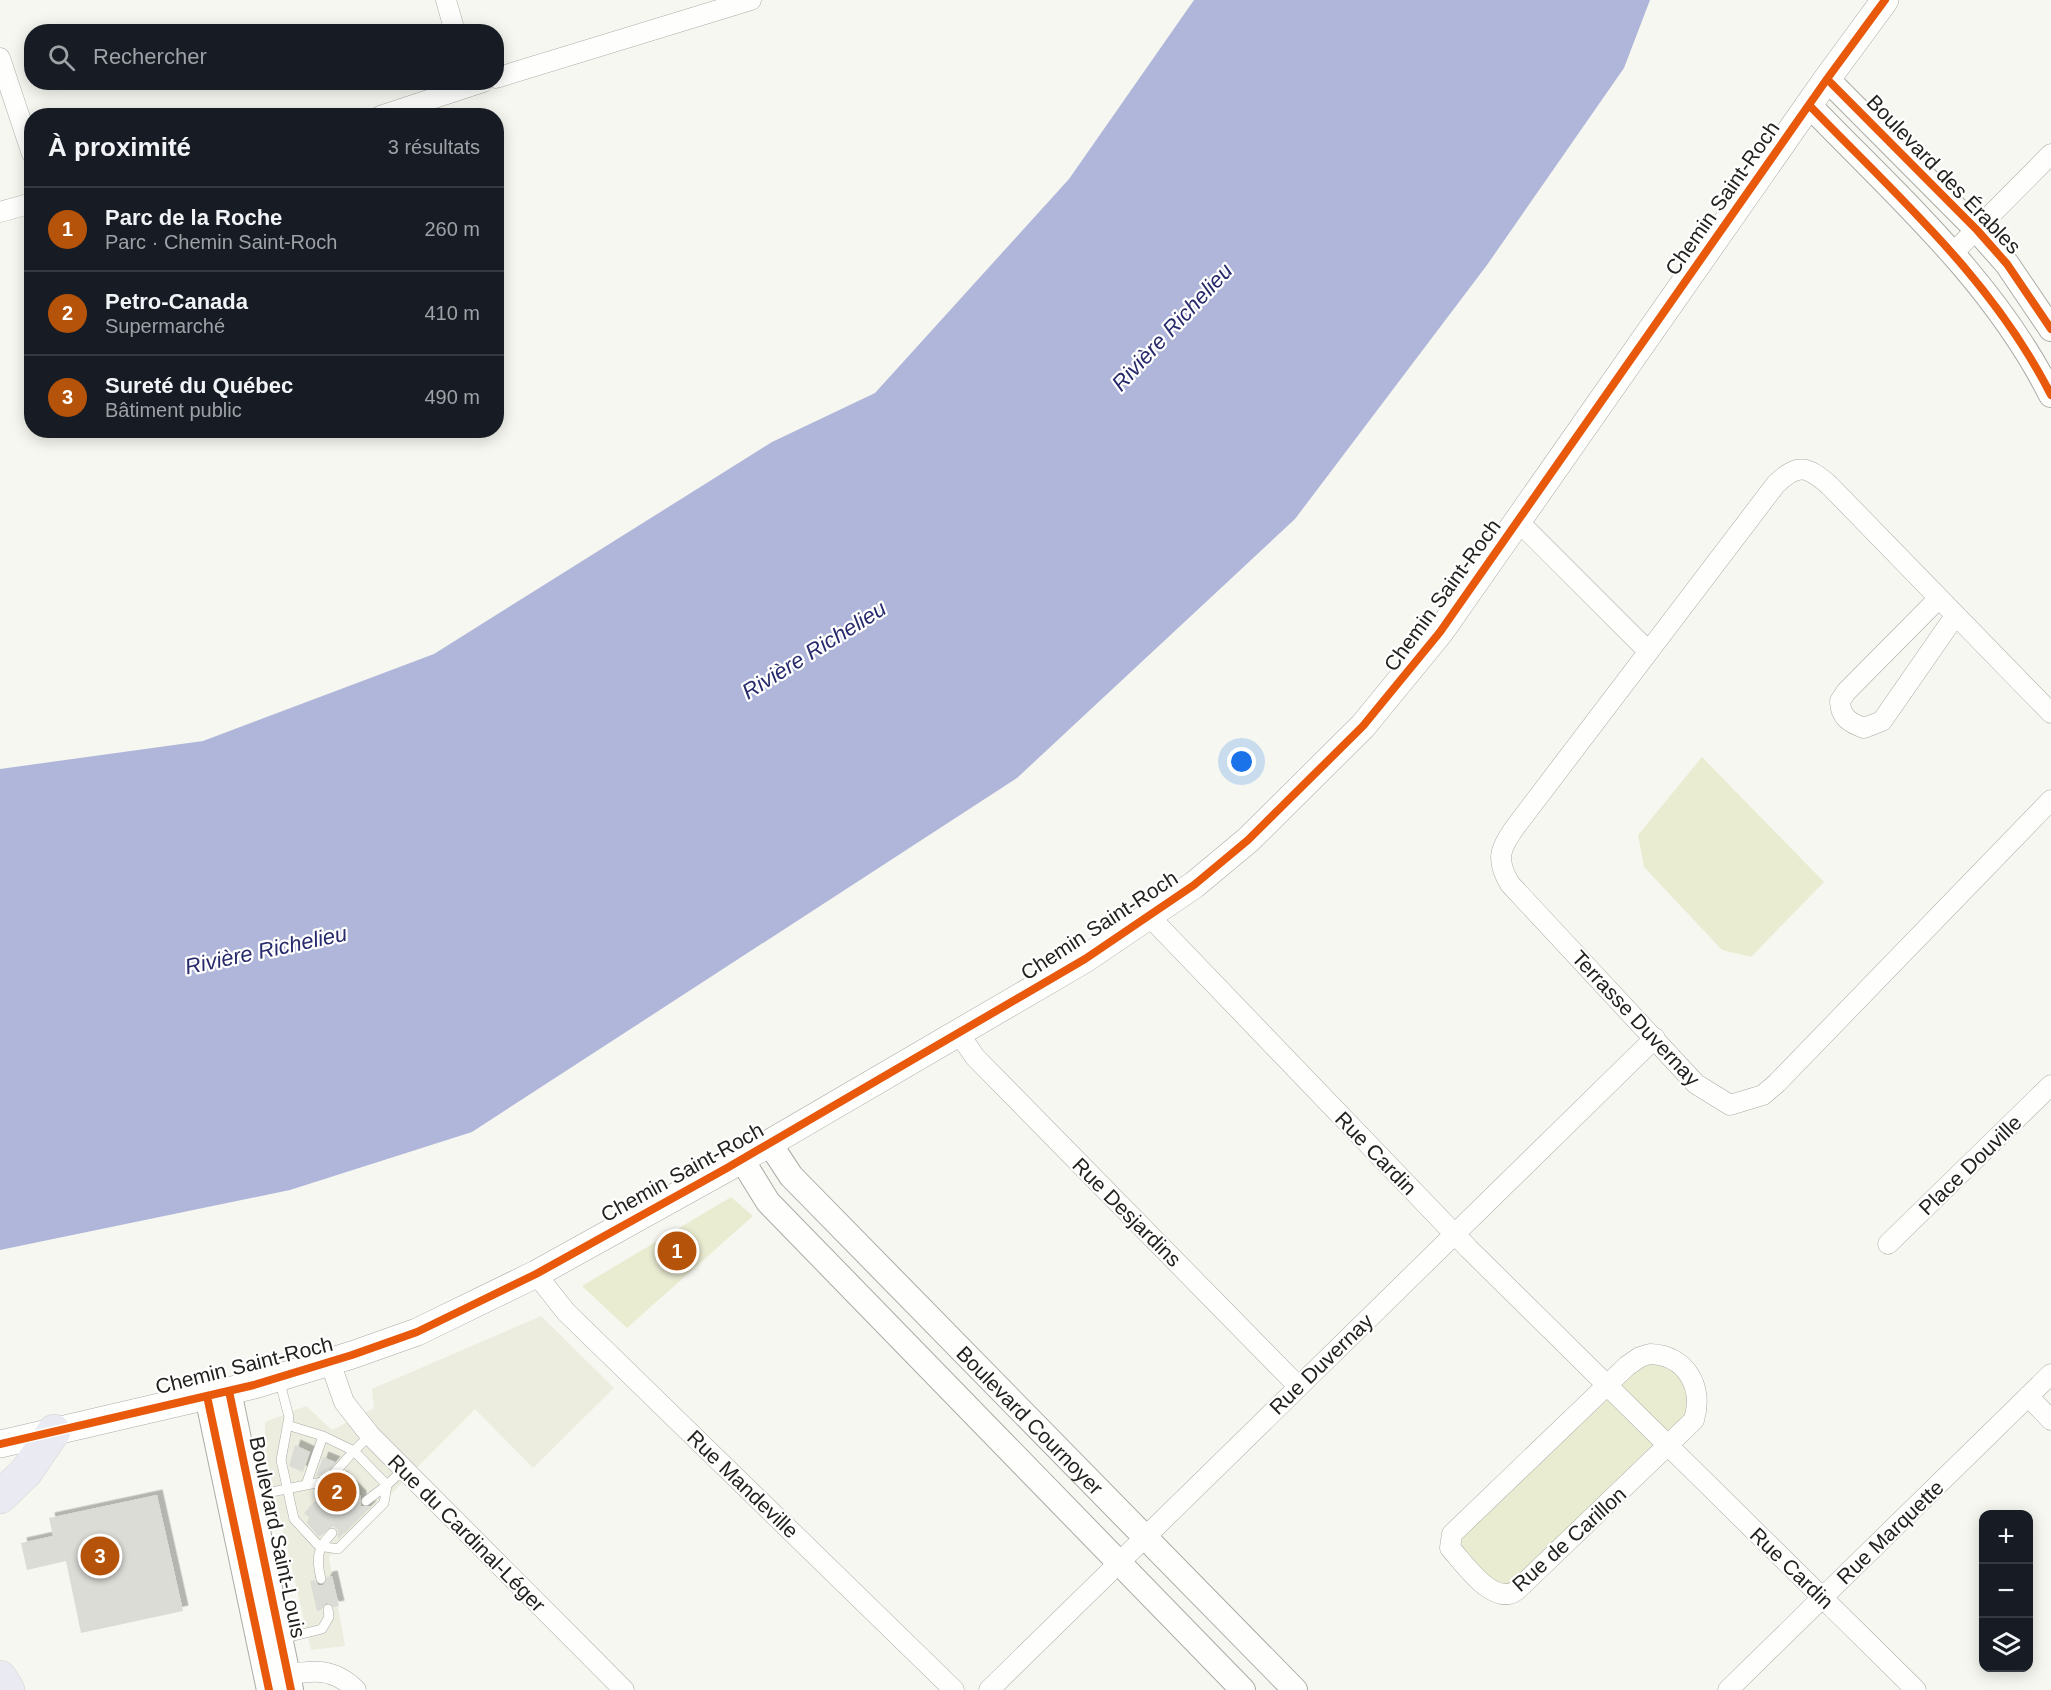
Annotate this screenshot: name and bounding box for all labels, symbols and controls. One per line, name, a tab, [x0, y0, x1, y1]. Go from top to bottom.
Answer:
search box	[24, 24, 504, 90]
icon: search	[45, 41, 78, 74]
text: Rechercher	[93, 44, 207, 69]
street label: Boulevard des Érables	[1862, 90, 2026, 258]
street label: Chemin Saint-Roch	[1660, 117, 1784, 279]
text: À proximité	[48, 132, 191, 162]
text: 3 résultats	[388, 136, 480, 158]
text: Parc de la Roche	[105, 205, 282, 230]
text: 1	[62, 218, 73, 240]
text: 260 m	[424, 218, 480, 240]
text: Parc · Chemin Saint-Roch	[105, 231, 337, 253]
water label: Rivière Richelieu	[1107, 258, 1237, 396]
text: Petro-Canada	[105, 289, 248, 314]
text: 2	[62, 302, 73, 324]
text: 410 m	[424, 302, 480, 324]
text: Supermarché	[105, 315, 225, 337]
text: Sureté du Québec	[105, 373, 293, 398]
text: 3	[62, 386, 73, 408]
text: 490 m	[424, 386, 480, 408]
text: Bâtiment public	[105, 399, 242, 421]
street label: Chemin Saint-Roch	[1379, 515, 1505, 675]
water label: Rivière Richelieu	[737, 596, 891, 704]
your location	[1227, 747, 1256, 776]
street label: Chemin Saint-Roch	[1016, 866, 1182, 984]
water label: Rivière Richelieu	[183, 921, 349, 979]
street label: Terrasse Duvernay	[1567, 946, 1705, 1091]
street label: Rue Cardin	[1331, 1107, 1421, 1199]
street label: Place Douville	[1914, 1111, 2026, 1219]
street label: Chemin Saint-Roch	[597, 1118, 767, 1226]
street label: Rue Desjardins	[1068, 1153, 1186, 1271]
pin: 1	[658, 1228, 696, 1274]
street label: Rue Duvernay	[1265, 1309, 1378, 1419]
street label: Chemin Saint-Roch	[153, 1332, 335, 1398]
street label: Boulevard Cournoyer	[953, 1341, 1108, 1499]
street label: Rue Mandeville	[683, 1425, 803, 1543]
street label: Boulevard Saint-Louis	[245, 1434, 311, 1640]
street label: Rue du Cardinal-Léger	[384, 1450, 550, 1616]
pin: 2	[318, 1470, 356, 1514]
street label: Rue Marquette	[1832, 1475, 1948, 1589]
street label: Rue de Carillon	[1508, 1482, 1630, 1596]
map controls	[1979, 1510, 2033, 1672]
button: +	[1979, 1510, 2033, 1564]
street label: Rue Cardin	[1746, 1523, 1838, 1613]
pin: 3	[80, 1534, 120, 1578]
button: −	[1979, 1564, 2033, 1618]
button: layers	[1979, 1618, 2033, 1672]

